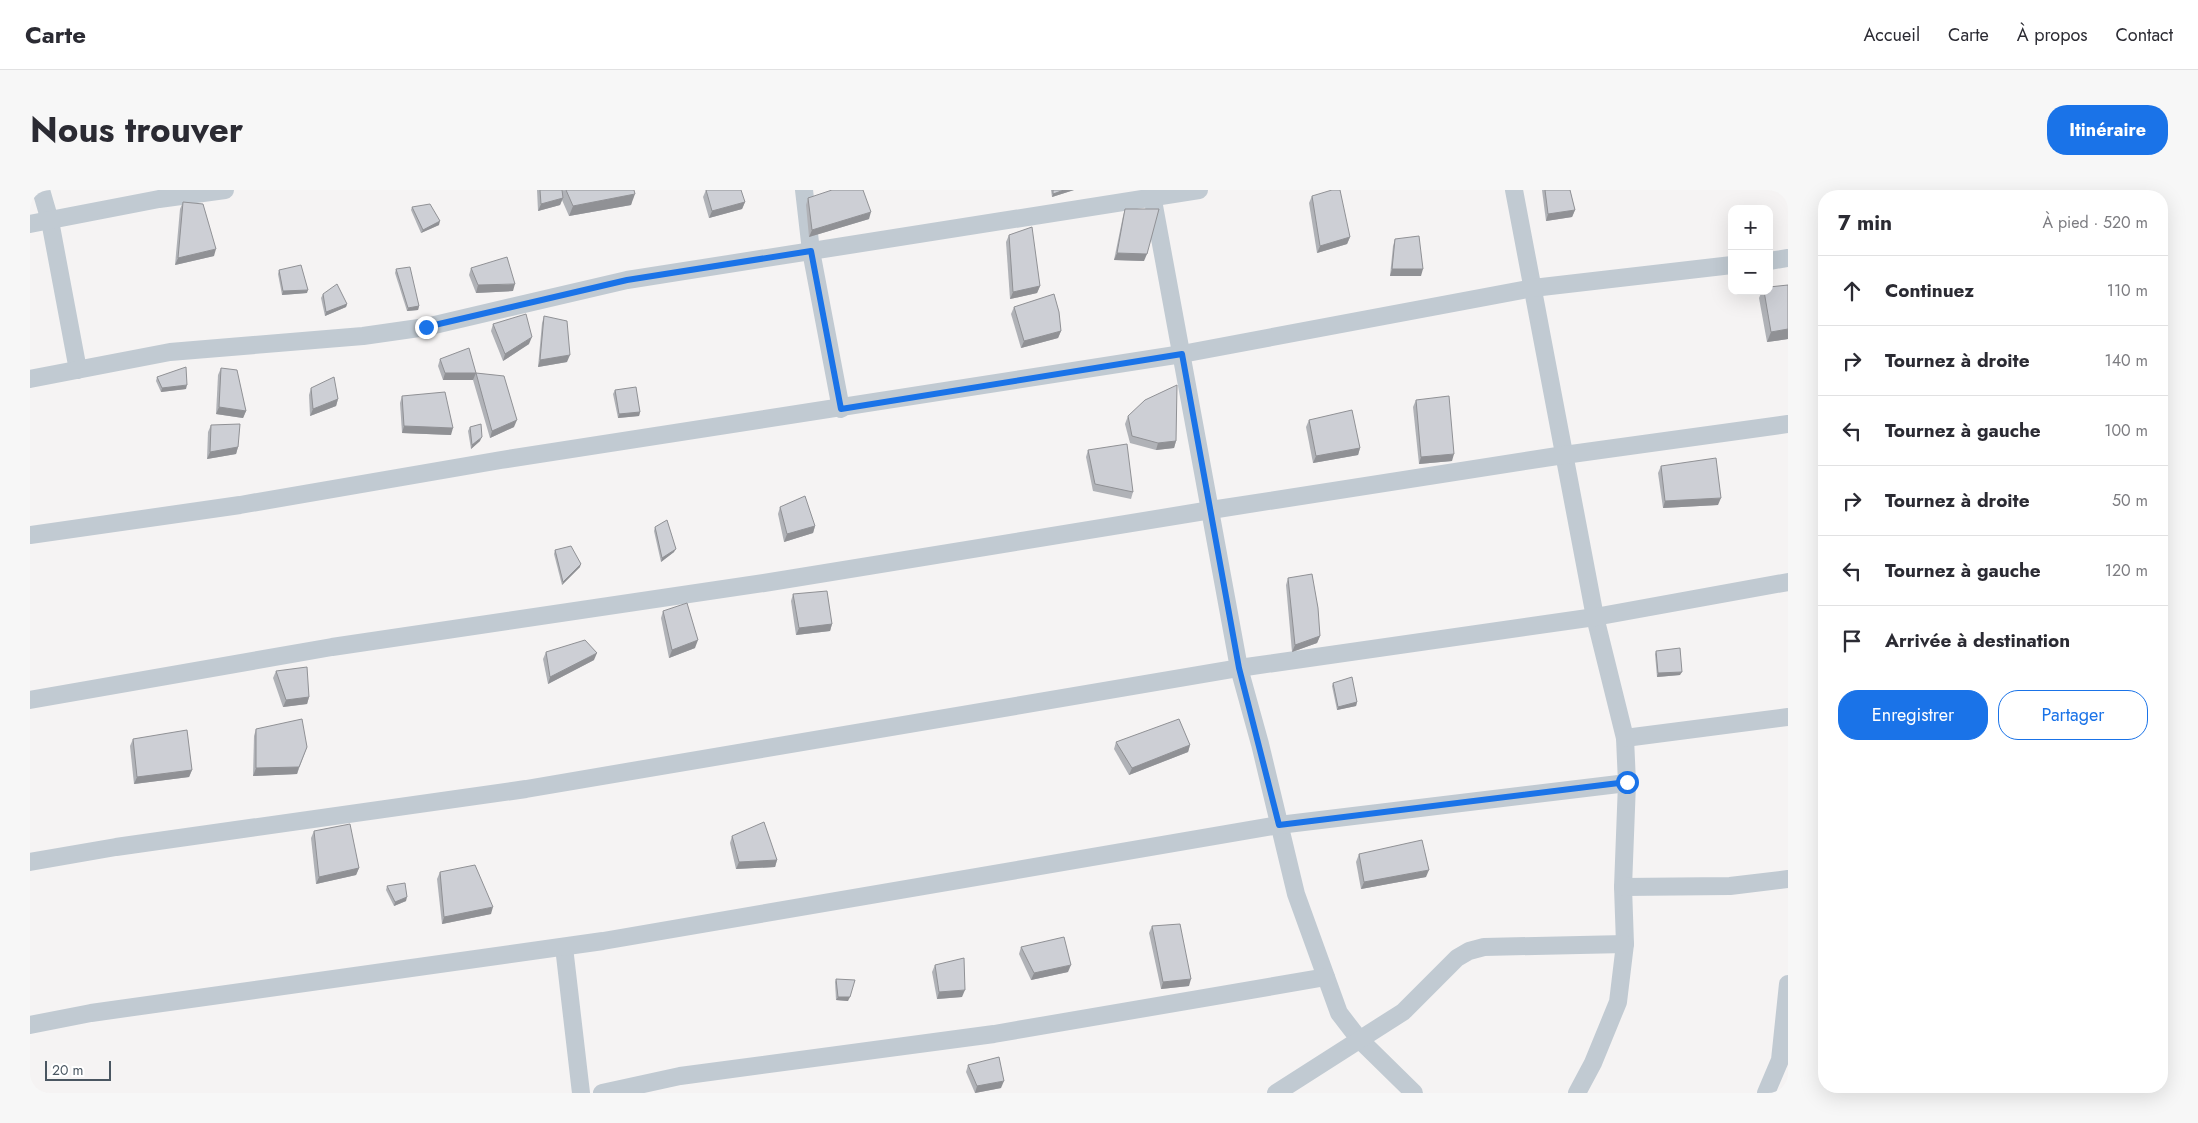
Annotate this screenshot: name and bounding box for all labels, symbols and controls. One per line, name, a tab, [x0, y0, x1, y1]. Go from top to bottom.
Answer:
text: Carte	[25, 17, 86, 52]
text: Accueil	[1863, 22, 1920, 48]
text: Carte	[1948, 22, 1989, 48]
text: À propos	[2017, 22, 2087, 48]
text: Contact	[2115, 22, 2173, 48]
text: Nous trouver	[30, 105, 243, 155]
button: Itinéraire	[2047, 105, 2168, 155]
map controls	[1728, 205, 1773, 295]
button: +	[1728, 205, 1773, 250]
text: 7 min	[1838, 208, 1892, 238]
text: À pied · 520 m	[2043, 211, 2148, 234]
button: −	[1728, 250, 1773, 295]
icon: ahead	[1838, 277, 1866, 305]
text: Continuez	[1885, 277, 1974, 304]
text: 110 m	[2107, 279, 2148, 302]
route end	[415, 316, 438, 339]
icon: right	[1838, 347, 1866, 375]
text: Tournez à droite	[1885, 347, 2030, 374]
text: 140 m	[2105, 349, 2148, 372]
icon: left	[1838, 417, 1866, 445]
text: Tournez à gauche	[1885, 417, 2041, 444]
text: 100 m	[2104, 419, 2148, 442]
icon: right	[1838, 487, 1866, 515]
text: Tournez à droite	[1885, 487, 2030, 514]
text: 50 m	[2112, 489, 2148, 512]
icon: left	[1838, 557, 1866, 585]
text: Tournez à gauche	[1885, 557, 2041, 584]
text: 120 m	[2105, 559, 2148, 582]
icon: arrive	[1838, 627, 1866, 655]
text: Arrivée à destination	[1885, 627, 2070, 654]
button: Enregistrer	[1838, 690, 1988, 740]
button: Partager	[1998, 690, 2148, 740]
route start	[1616, 771, 1639, 794]
scale bar	[45, 1058, 111, 1081]
text: 20 m	[52, 1060, 84, 1080]

